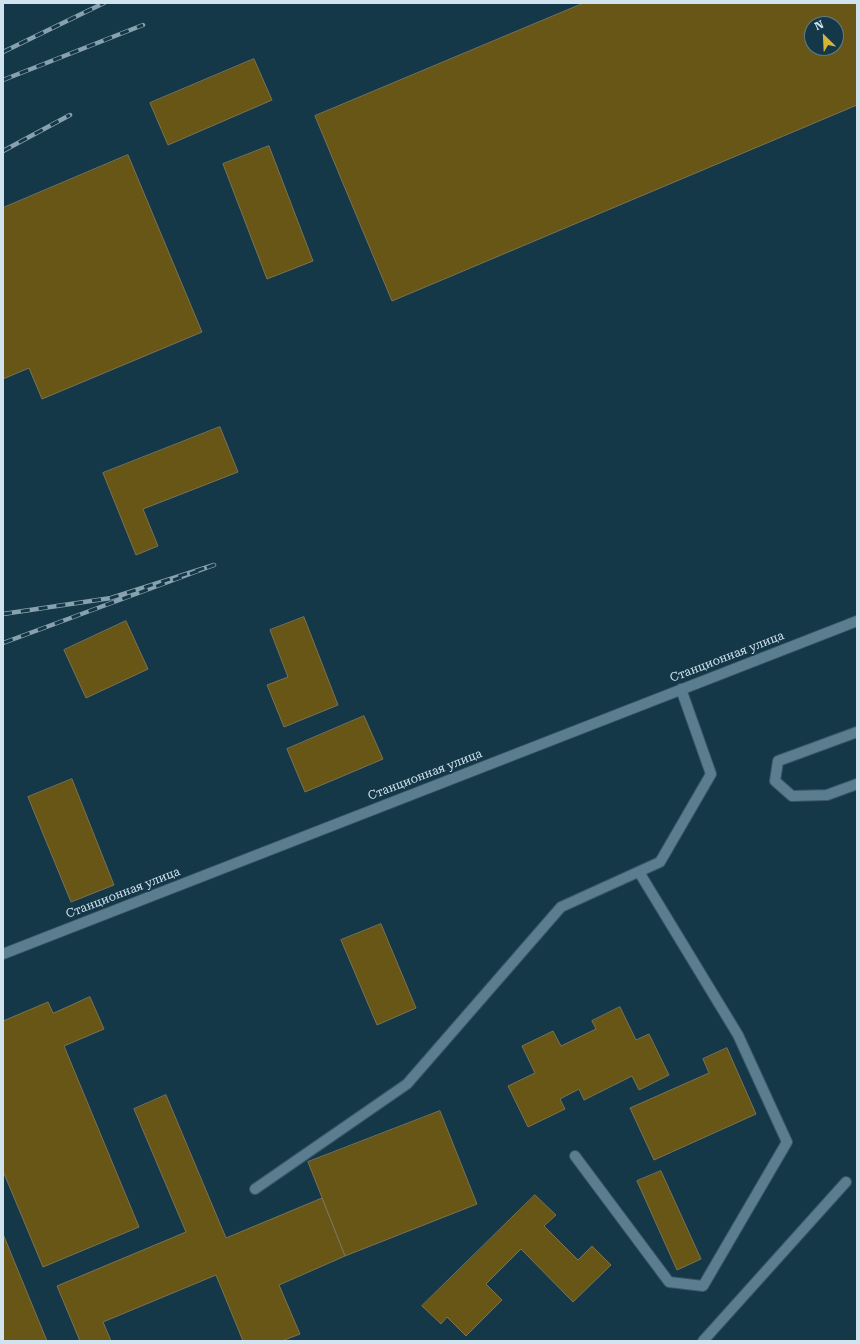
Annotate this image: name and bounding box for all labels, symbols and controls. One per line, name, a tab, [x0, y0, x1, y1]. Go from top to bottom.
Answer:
north arrow	[804, 16, 844, 56]
text: N	[813, 18, 826, 33]
street label: Станционная улица	[668, 629, 786, 685]
street label: Станционная улица	[366, 747, 484, 803]
street label: Станционная улица	[64, 865, 182, 921]

